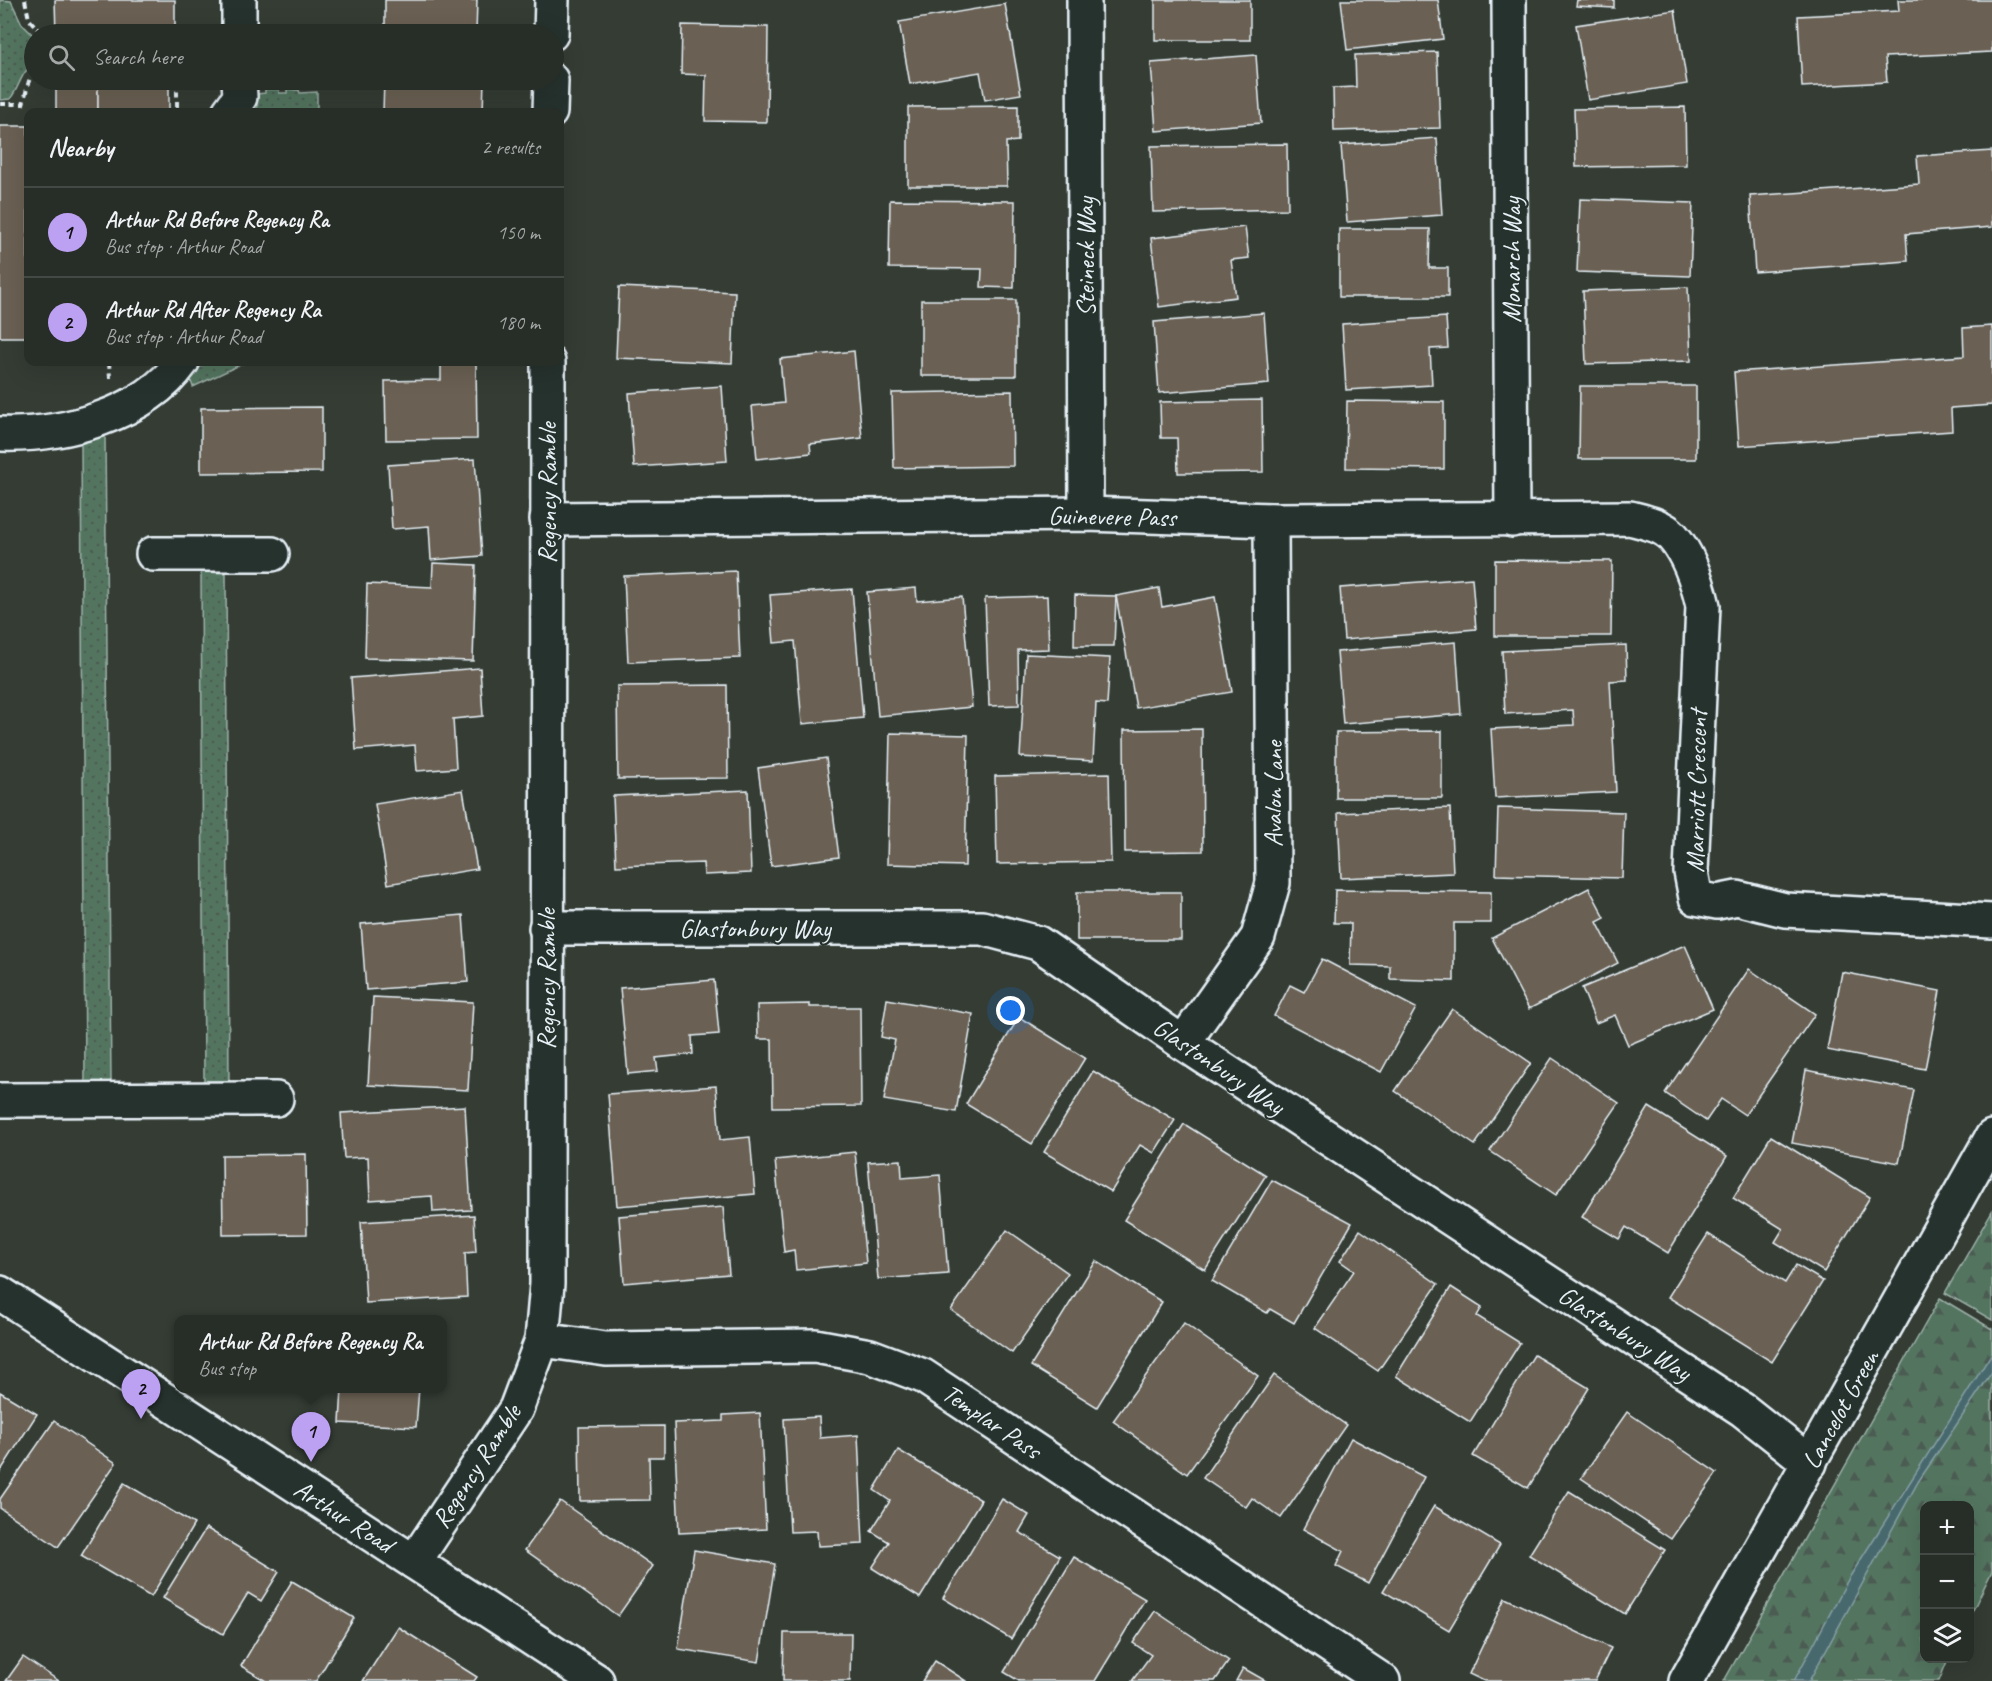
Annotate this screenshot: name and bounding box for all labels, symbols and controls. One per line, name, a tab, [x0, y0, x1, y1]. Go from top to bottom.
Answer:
search box	[24, 24, 564, 90]
icon: search	[45, 41, 78, 74]
text: Search here	[93, 43, 183, 71]
text: Nearby	[48, 131, 113, 164]
text: 2 results	[481, 135, 540, 160]
street label: Steineck Way	[1069, 195, 1102, 317]
street label: Monarch Way	[1495, 195, 1528, 323]
text: Arthur Rd Before Regency Ra	[105, 206, 329, 234]
text: 1	[63, 220, 72, 245]
text: 150 m	[497, 220, 540, 245]
text: Bus stop · Arthur Road	[105, 234, 262, 259]
text: Arthur Rd After Regency Ra	[105, 296, 321, 324]
text: 2	[63, 310, 72, 335]
text: 180 m	[497, 310, 540, 335]
text: Bus stop · Arthur Road	[105, 324, 262, 349]
street label: Regency Ramble	[531, 420, 564, 563]
street label: Guinevere Pass	[1048, 499, 1178, 534]
street label: Marriott Crescent	[1679, 706, 1714, 873]
street label: Avalon Lane	[1257, 738, 1290, 847]
street label: Regency Ramble	[530, 906, 563, 1049]
street label: Glastonbury Way	[679, 912, 833, 945]
your location	[996, 996, 1025, 1025]
street label: Glastonbury Way	[1147, 1010, 1292, 1124]
street label: Glastonbury Way	[1552, 1278, 1699, 1390]
popup	[174, 1315, 447, 1393]
text: Arthur Rd Before Regency Ra	[198, 1328, 423, 1356]
street label: Lancelot Green	[1794, 1343, 1887, 1474]
text: Bus stop	[198, 1356, 256, 1381]
pin: 2	[122, 1370, 160, 1419]
street label: Templar Pass	[936, 1376, 1049, 1468]
street label: Regency Ramble	[424, 1396, 530, 1534]
pin: 1	[292, 1412, 330, 1462]
street label: Arthur Road	[288, 1472, 403, 1563]
map controls	[1920, 1501, 1974, 1663]
button: +	[1920, 1501, 1974, 1555]
button: −	[1920, 1555, 1974, 1609]
button: layers	[1920, 1609, 1974, 1663]

